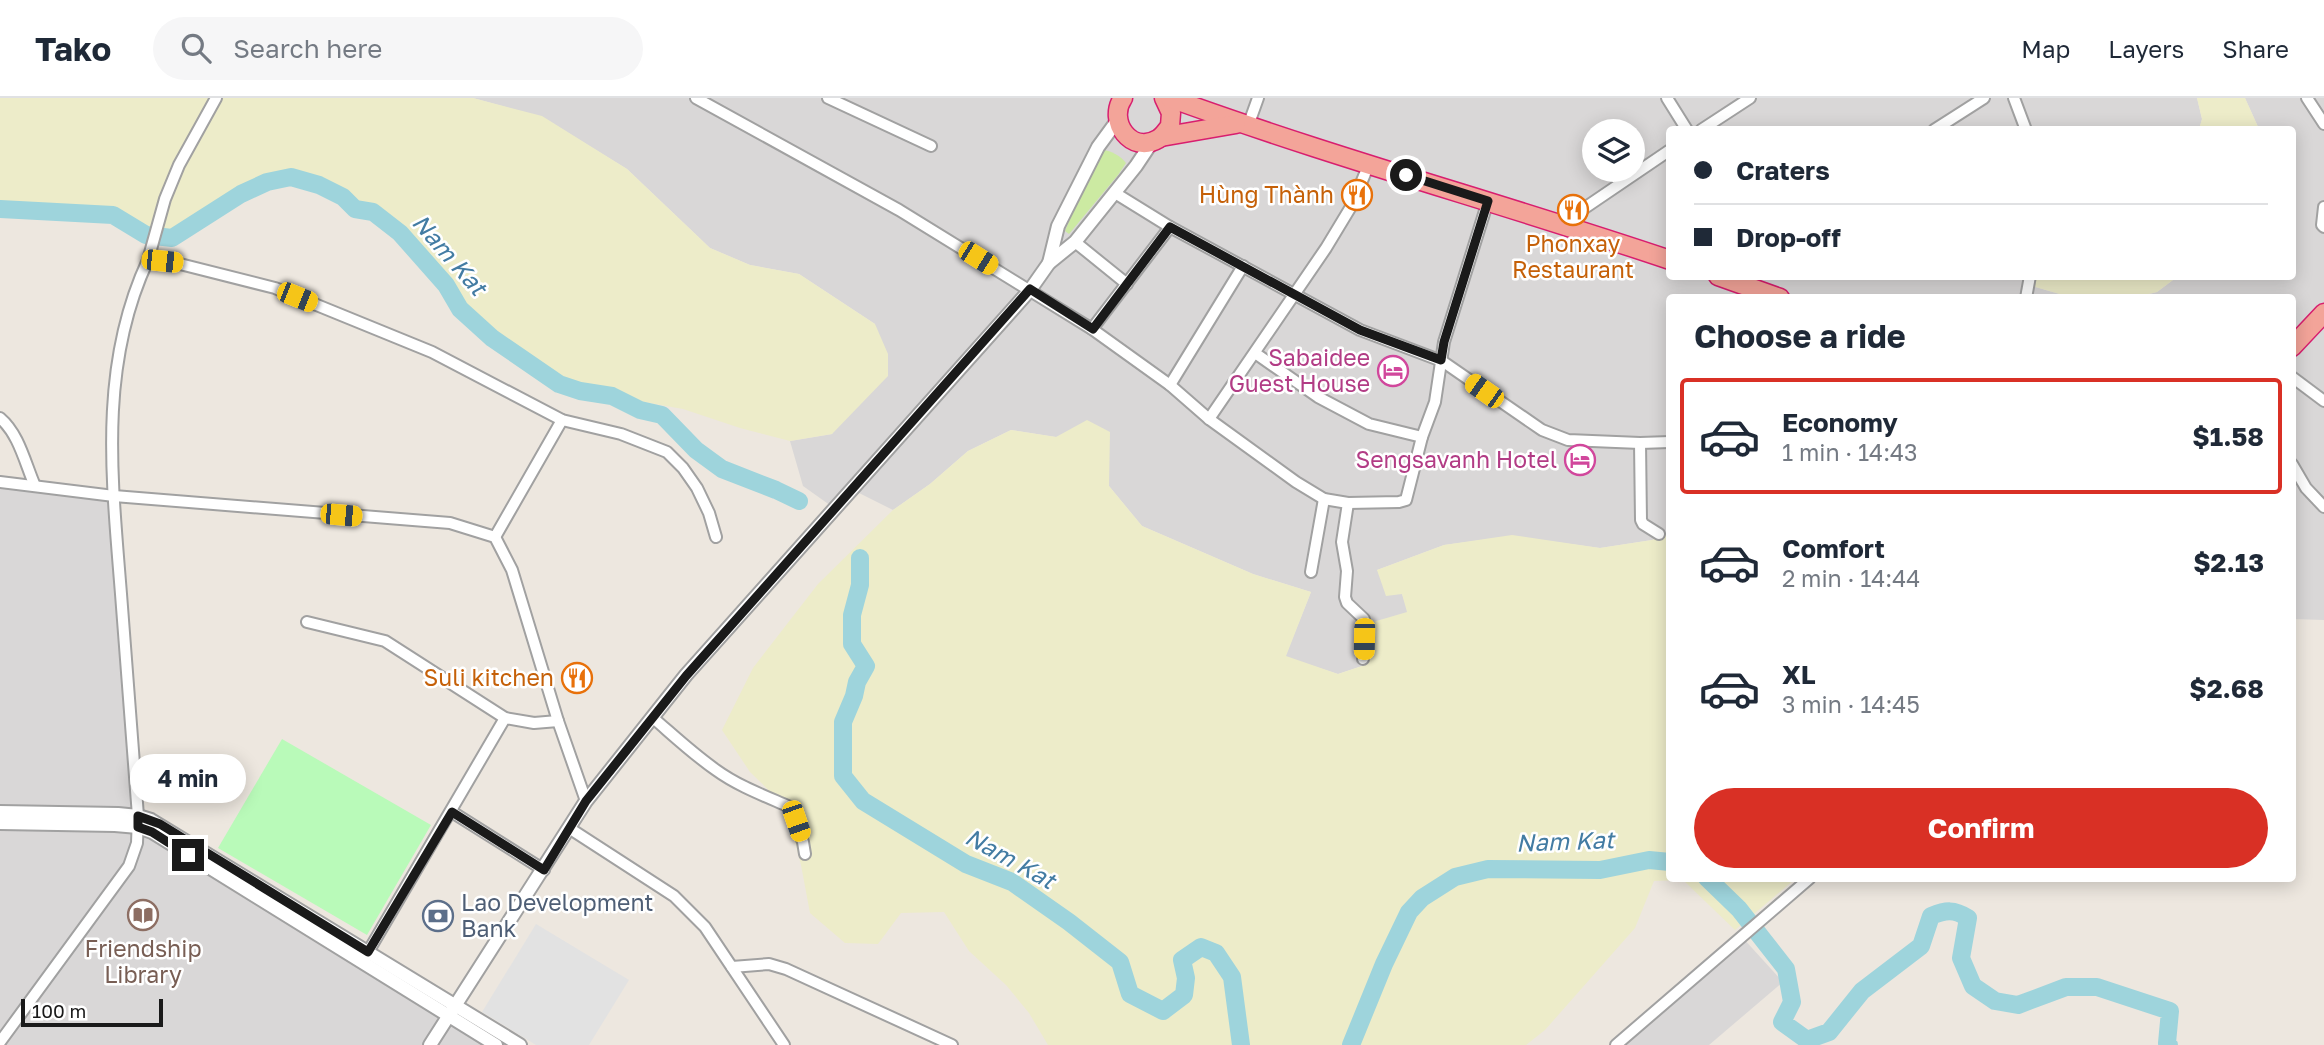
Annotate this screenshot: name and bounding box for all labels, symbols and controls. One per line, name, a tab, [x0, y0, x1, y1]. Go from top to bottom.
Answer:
search box	[153, 17, 643, 80]
text: Tako	[35, 29, 111, 68]
icon: search	[177, 29, 215, 67]
text: Search here	[233, 33, 382, 64]
text: Map	[2021, 34, 2070, 63]
text: Layers	[2108, 34, 2184, 63]
text: Share	[2222, 34, 2289, 63]
map controls	[1582, 119, 1645, 182]
button: layers	[1582, 119, 1645, 182]
text: Craters	[1736, 155, 1830, 186]
route start	[1390, 159, 1422, 191]
restaurant icon: Hùng Thành	[1340, 178, 1374, 212]
place label: Hùng Thành	[1199, 180, 1334, 208]
restaurant icon: Phonxay Restaurant	[1556, 193, 1590, 227]
water label: Nam Kat	[407, 207, 495, 302]
text: Drop-off	[1736, 222, 1841, 253]
place label: Phonxay Restaurant	[1512, 229, 1634, 283]
car	[955, 238, 1002, 278]
car	[141, 248, 184, 274]
car	[274, 279, 321, 315]
text: Choose a ride	[1694, 317, 1906, 355]
place label: Sabaidee Guest House	[1229, 343, 1370, 397]
hotel icon: Sabaidee Guest House	[1376, 354, 1410, 388]
car	[1461, 370, 1508, 412]
icon: car	[1698, 405, 1761, 468]
text: Economy	[1782, 407, 1898, 438]
text: $1.58	[2192, 421, 2264, 452]
text: 1 min · 14:43	[1782, 438, 1918, 466]
hotel icon: Sengsavanh Hotel	[1563, 443, 1597, 477]
place label: Sengsavanh Hotel	[1356, 445, 1557, 473]
car	[320, 503, 363, 527]
icon: car	[1698, 531, 1761, 594]
text: Comfort	[1782, 533, 1885, 564]
text: $2.13	[2193, 547, 2264, 578]
text: 2 min · 14:44	[1782, 564, 1920, 592]
car	[1354, 618, 1375, 660]
icon: car	[1698, 657, 1761, 720]
text: XL	[1782, 659, 1816, 690]
restaurant icon: Suli kitchen	[560, 661, 594, 695]
place label: Suli kitchen	[424, 663, 554, 691]
text: $2.68	[2189, 673, 2264, 704]
text: 3 min · 14:45	[1782, 690, 1920, 718]
callout: 4 min	[130, 754, 246, 802]
text: 4 min	[158, 764, 218, 792]
button: Confirm	[1694, 788, 2268, 868]
car	[780, 798, 813, 844]
water label: Nam Kat	[961, 821, 1063, 895]
water label: Nam Kat	[1515, 824, 1617, 857]
route end	[172, 839, 204, 871]
place label: Lao Development Bank	[461, 888, 654, 942]
library icon: Friendship Library	[126, 898, 160, 932]
bank icon: Lao Development Bank	[421, 899, 455, 933]
place label: Friendship Library	[84, 934, 202, 988]
scale bar	[21, 996, 163, 1028]
text: 100 m	[32, 999, 86, 1022]

